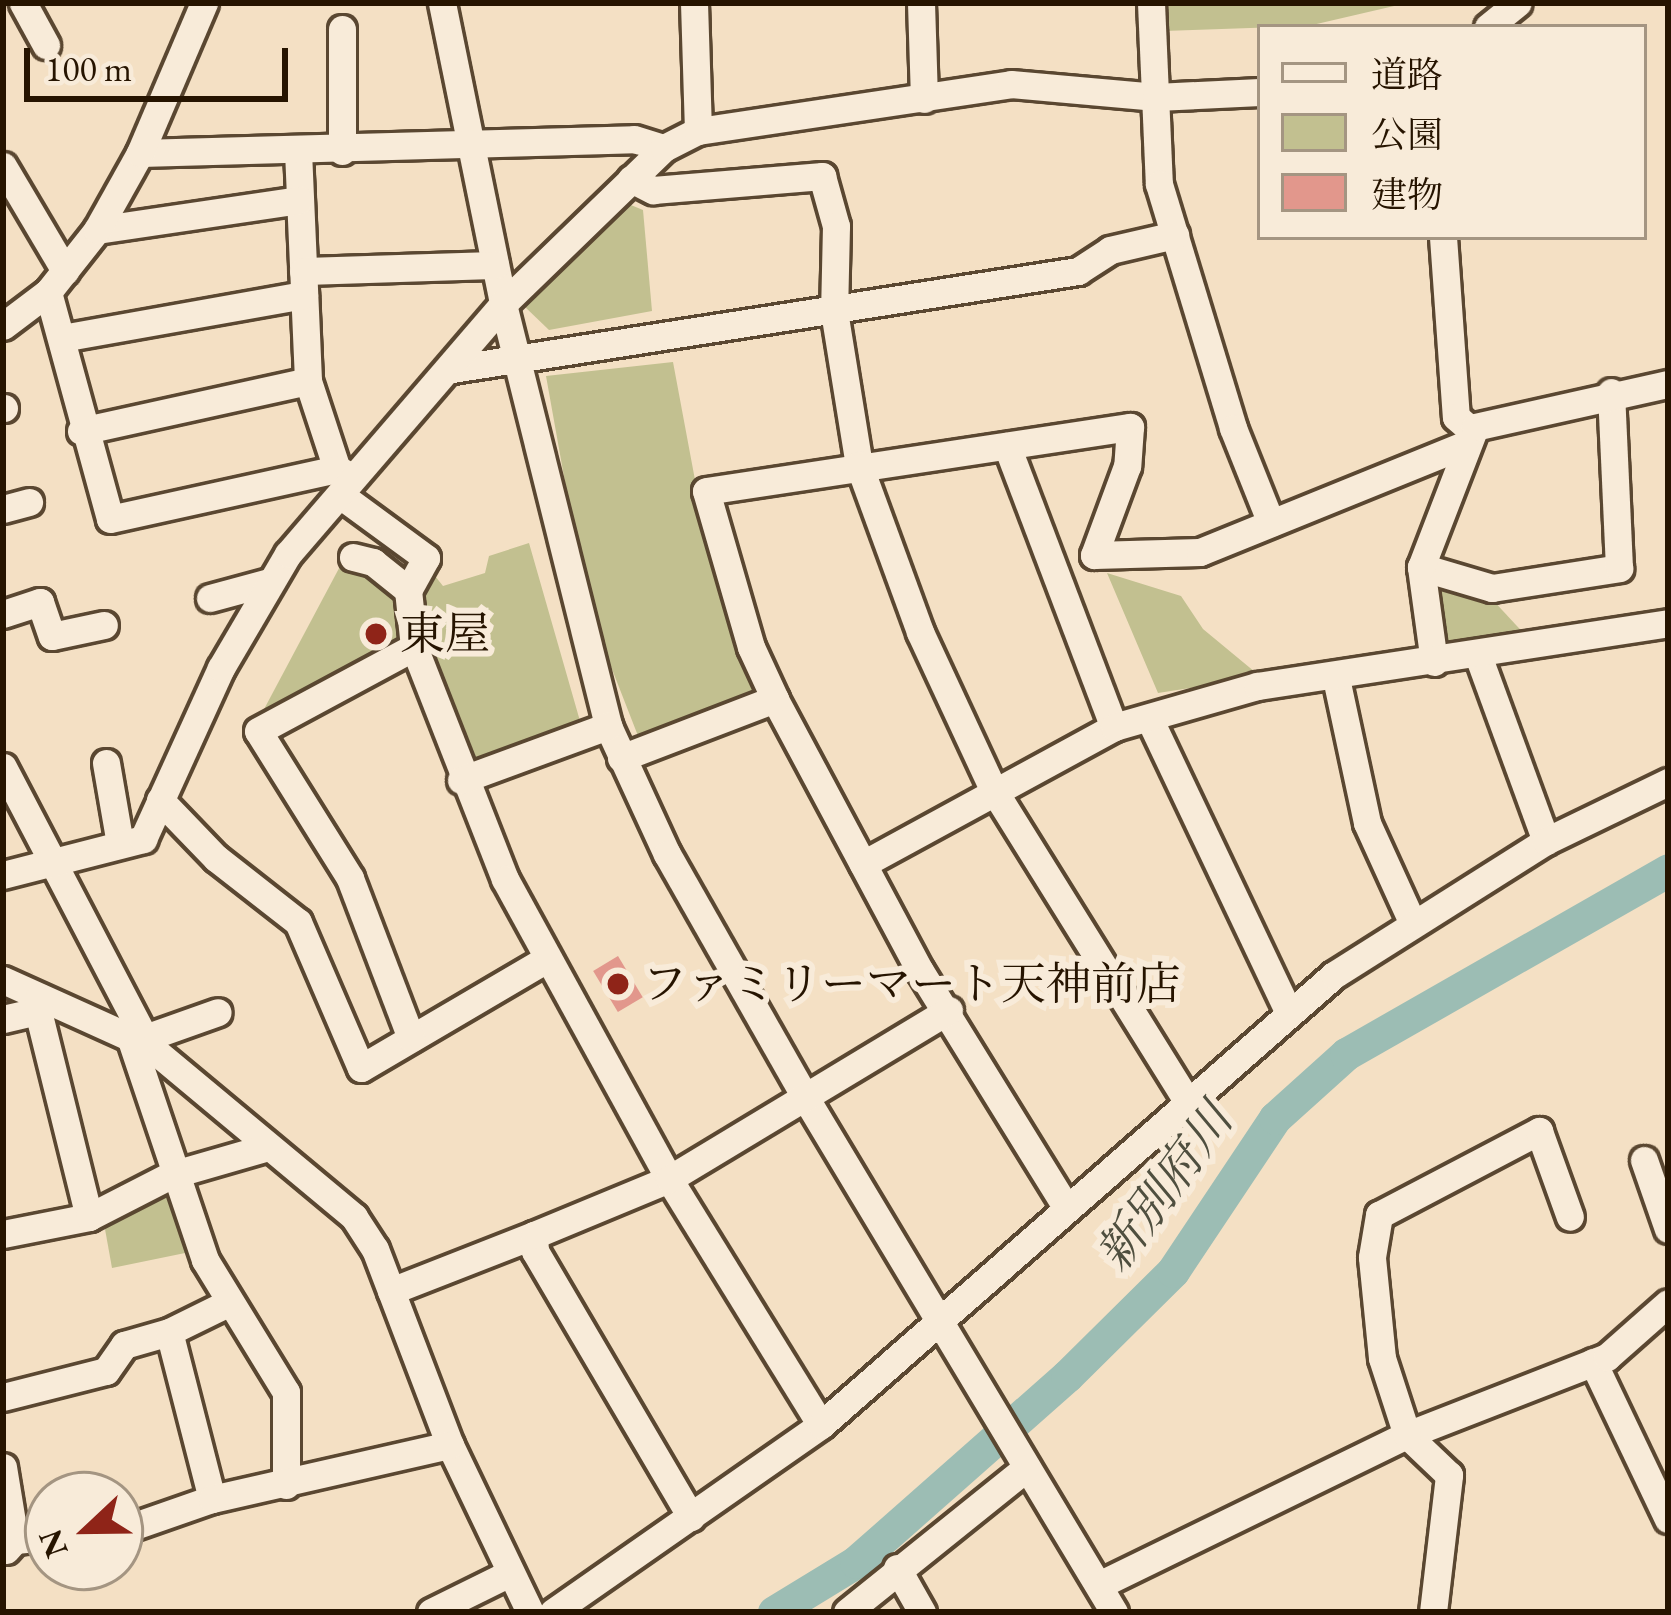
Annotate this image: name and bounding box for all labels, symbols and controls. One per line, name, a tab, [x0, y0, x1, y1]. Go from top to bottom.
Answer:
scale bar	[30, 24, 294, 98]
legend	[1257, 24, 1647, 240]
text: 100 m	[45, 45, 132, 92]
text: 道路	[1371, 51, 1443, 98]
text: 公園	[1371, 111, 1443, 158]
text: 建物	[1371, 171, 1443, 218]
place label: 東屋	[400, 607, 490, 661]
marker: 東屋	[363, 621, 389, 647]
place label: ファミリーマート天神前店	[642, 957, 1182, 1011]
marker: ファミリーマート天神前店	[605, 971, 631, 997]
water label: 新別府川	[1084, 1092, 1244, 1282]
north arrow	[24, 1471, 144, 1591]
text: N	[28, 1523, 78, 1564]

